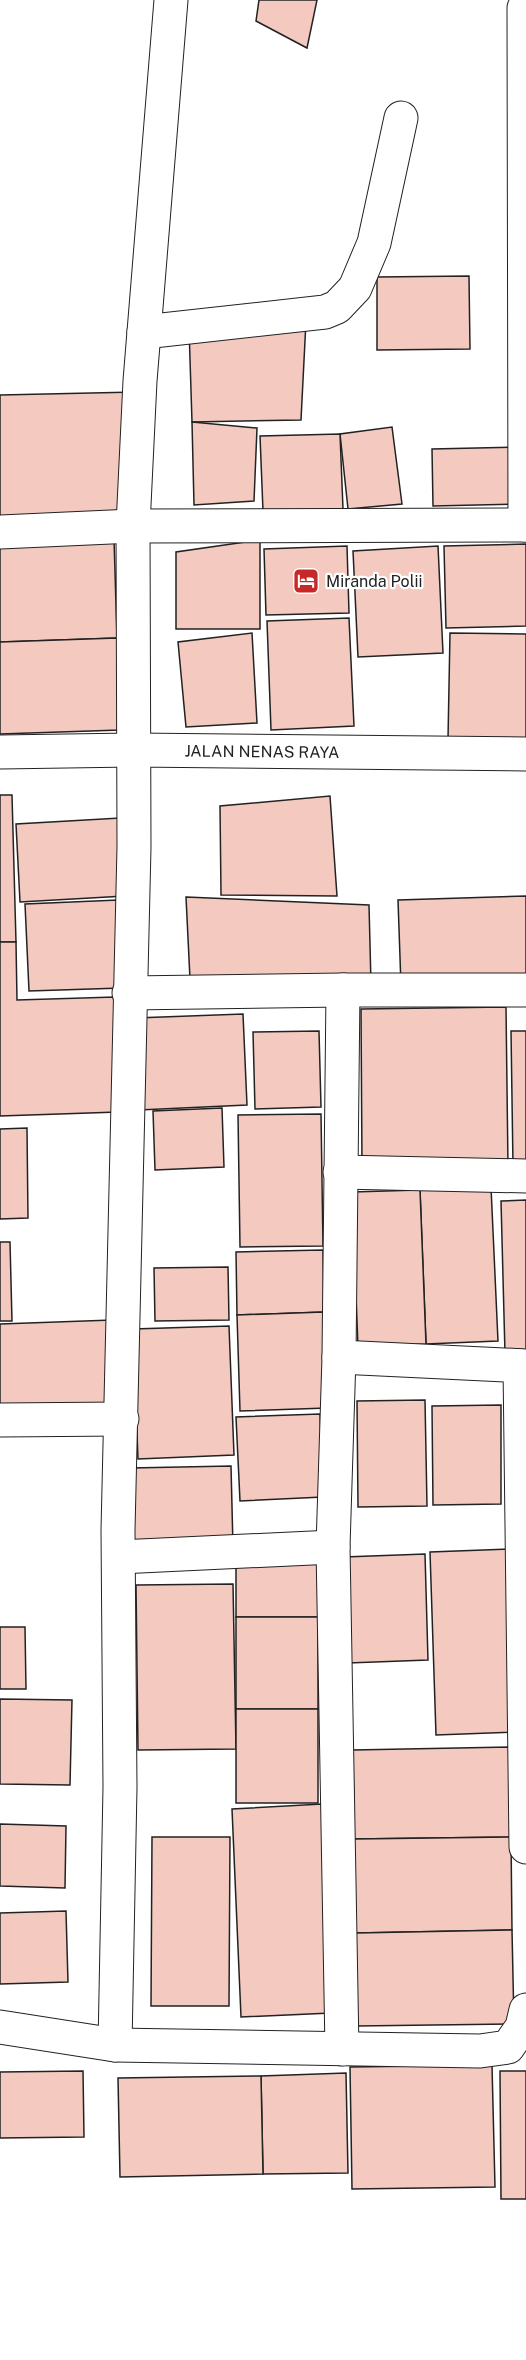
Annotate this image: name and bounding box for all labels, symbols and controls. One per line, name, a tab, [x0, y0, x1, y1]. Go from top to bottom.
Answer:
hotel icon: Miranda Polii	[291, 566, 321, 596]
place label: Miranda Polii	[326, 572, 422, 591]
street label: JALAN NENAS RAYA	[185, 742, 339, 762]

